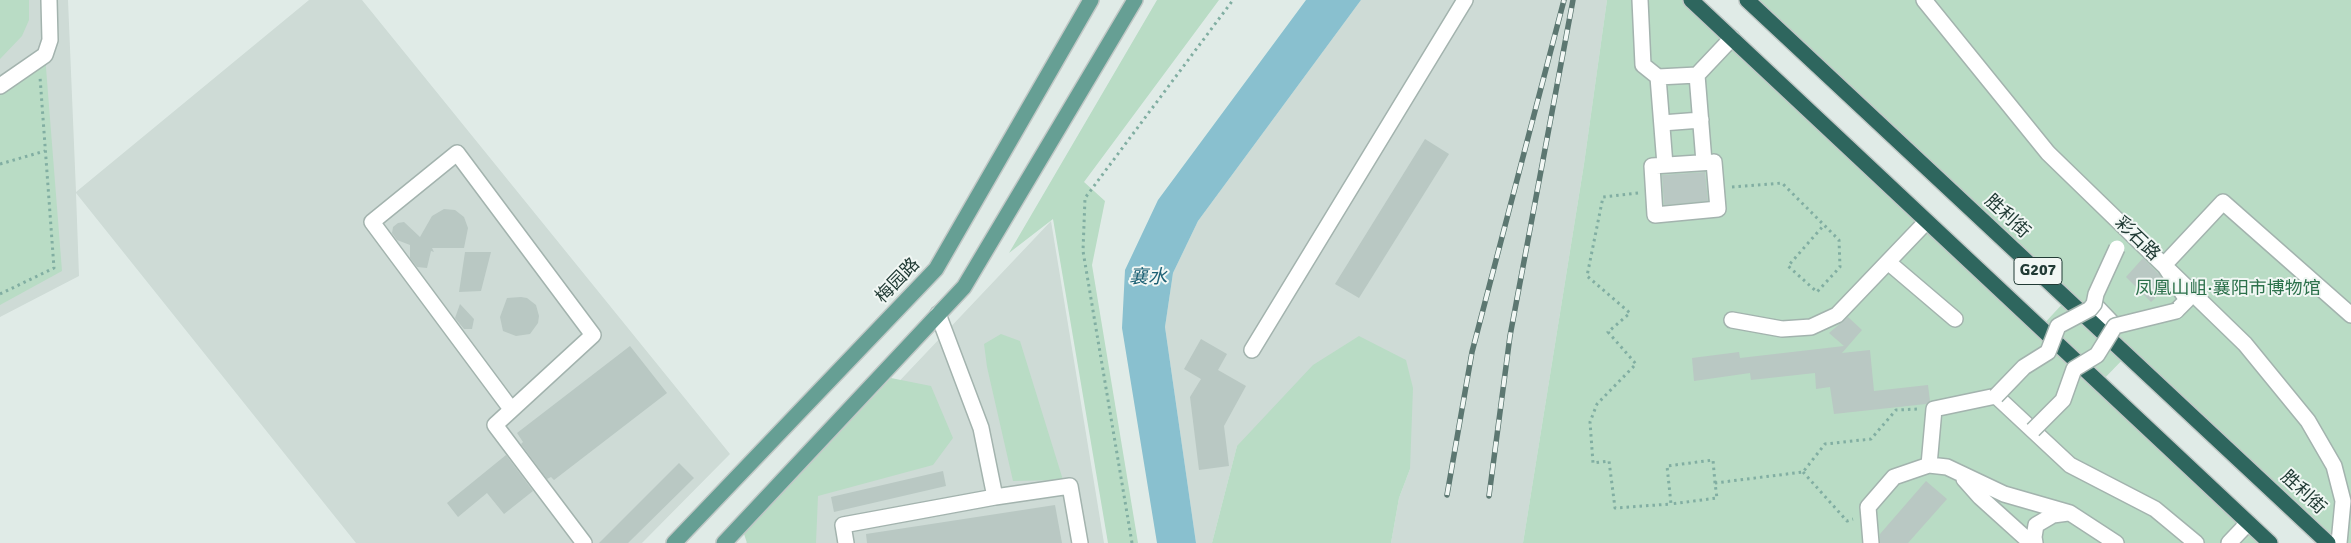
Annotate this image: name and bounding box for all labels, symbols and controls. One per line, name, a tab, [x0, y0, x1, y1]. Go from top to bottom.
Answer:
street label: 胜利街	[1980, 191, 2034, 243]
street label: 彩石路	[2110, 212, 2164, 266]
street label: 梅园路	[871, 254, 925, 308]
road number: G207	[2014, 258, 2062, 284]
water label: 襄水	[1129, 267, 1167, 289]
park label: 凤凰山岨·襄阳市博物馆	[2135, 278, 2321, 300]
street label: 胜利街	[2276, 467, 2330, 519]

